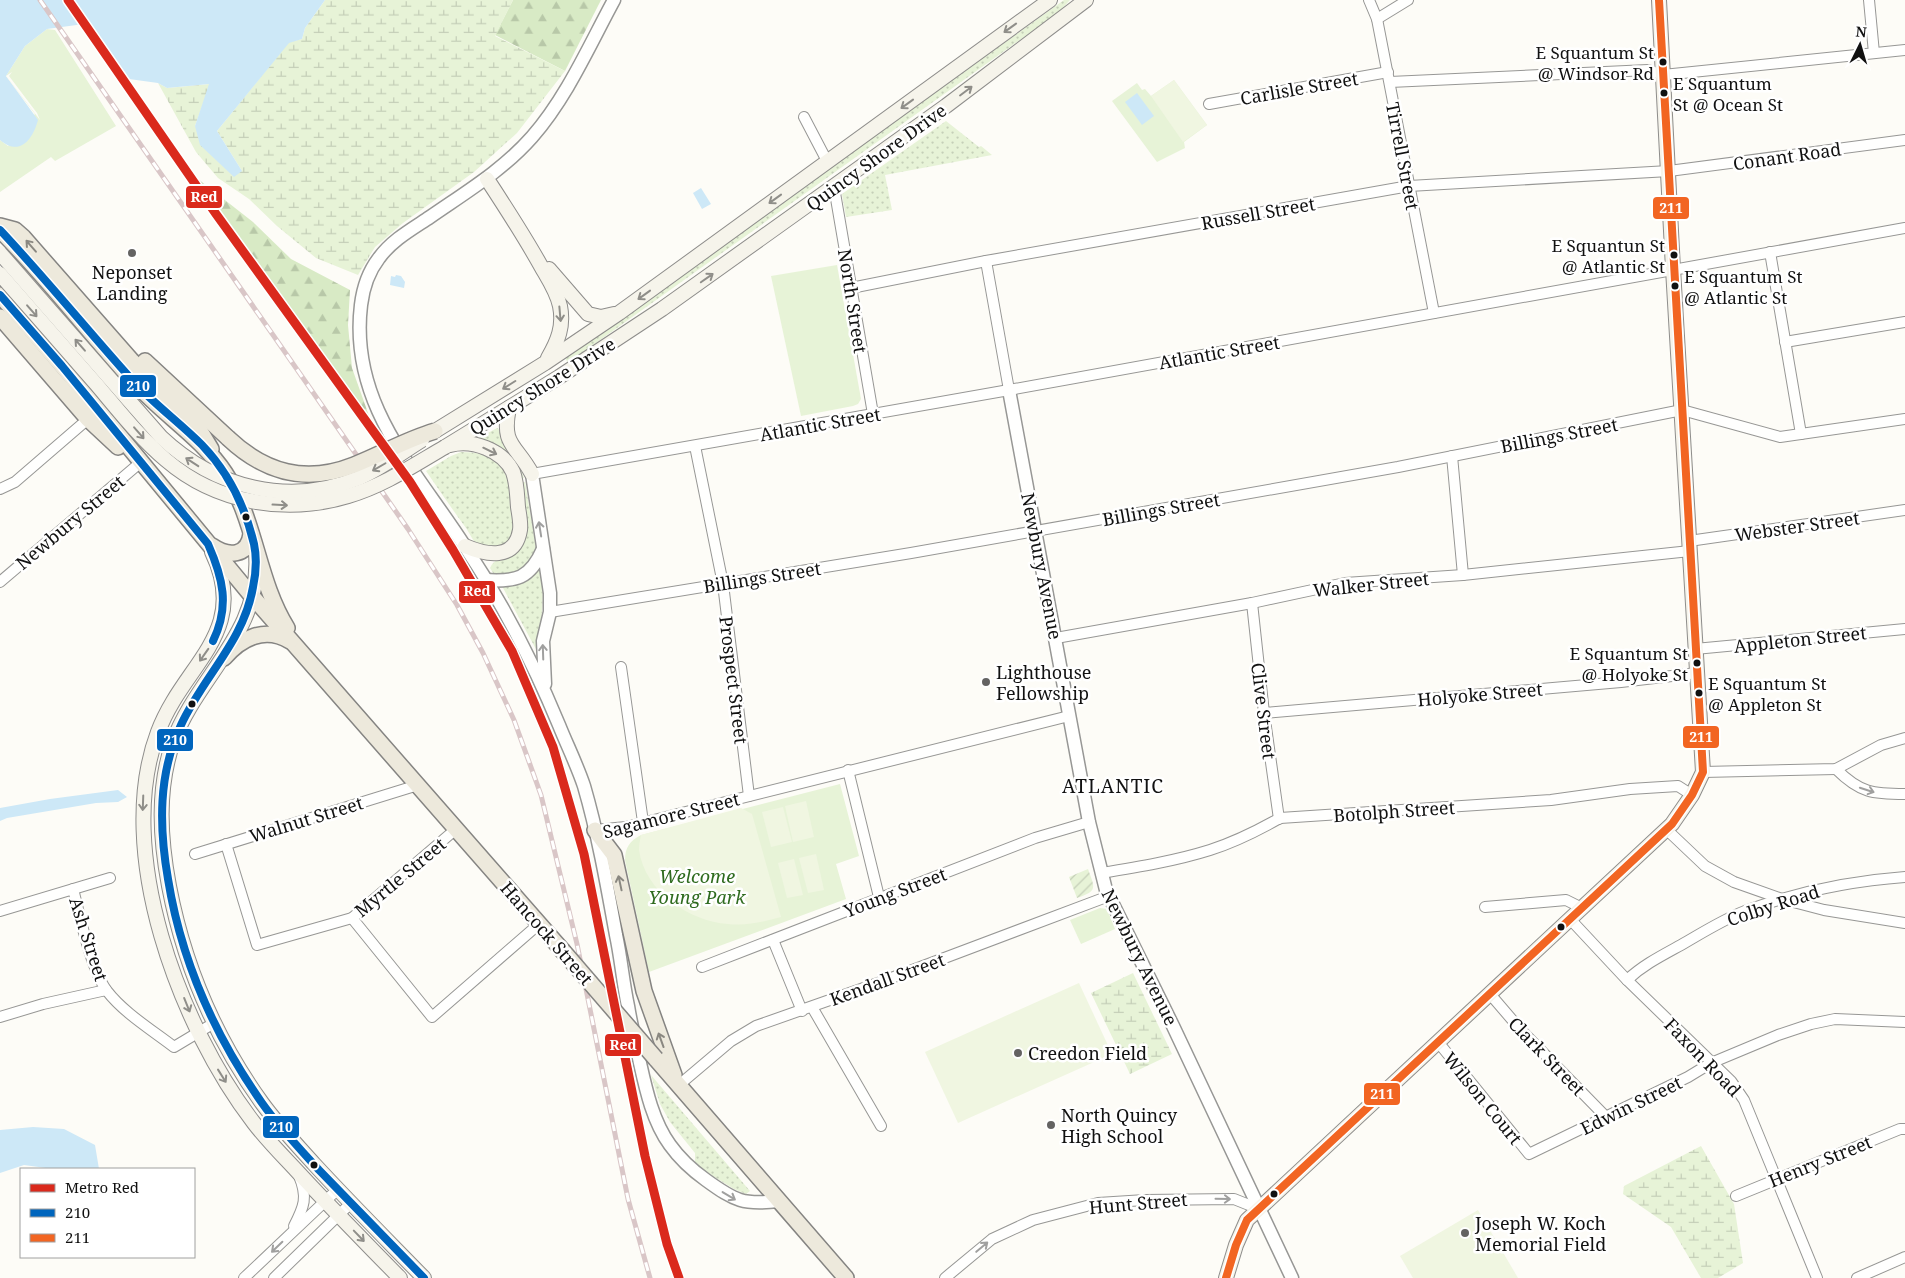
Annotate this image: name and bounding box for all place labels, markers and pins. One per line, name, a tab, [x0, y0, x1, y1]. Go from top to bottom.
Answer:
place label: E Squantum St @ Windsor Rd	[1535, 41, 1655, 85]
marker: E Squantum St @ Windsor Rd	[1658, 57, 1668, 67]
place label: E Squantum St @ Ocean St	[1673, 72, 1783, 116]
marker: E Squantum St @ Ocean St	[1659, 88, 1669, 98]
place label: E Squantun St @ Atlantic St	[1552, 234, 1665, 278]
marker: Neponset Landing	[126, 247, 138, 259]
marker: E Squantun St @ Atlantic St	[1669, 250, 1679, 260]
place label: Neponset Landing	[92, 260, 172, 305]
place label: E Squantum St @ Atlantic St	[1684, 265, 1803, 309]
marker: E Squantum St @ Atlantic St	[1670, 281, 1680, 291]
unlabelled marker	[241, 512, 251, 522]
place label: E Squantum St @ Holyoke St	[1569, 642, 1688, 686]
marker: E Squantum St @ Holyoke St	[1692, 658, 1702, 668]
place label: Lighthouse Fellowship	[996, 660, 1091, 705]
place label: E Squantum St @ Appleton St	[1708, 672, 1827, 716]
marker: Lighthouse Fellowship	[980, 676, 992, 688]
marker: E Squantum St @ Appleton St	[1694, 688, 1704, 698]
unlabelled marker	[187, 699, 197, 709]
unlabelled marker	[1556, 922, 1566, 932]
place label: Creedon Field	[1028, 1041, 1147, 1065]
marker: Creedon Field	[1012, 1047, 1024, 1059]
place label: North Quincy High School	[1061, 1103, 1178, 1148]
marker: North Quincy High School	[1045, 1119, 1057, 1131]
unlabelled marker	[309, 1160, 319, 1170]
unlabelled marker	[1269, 1189, 1279, 1199]
place label: Joseph W. Koch Memorial Field	[1474, 1211, 1606, 1256]
marker: Joseph W. Koch Memorial Field	[1459, 1227, 1471, 1239]

